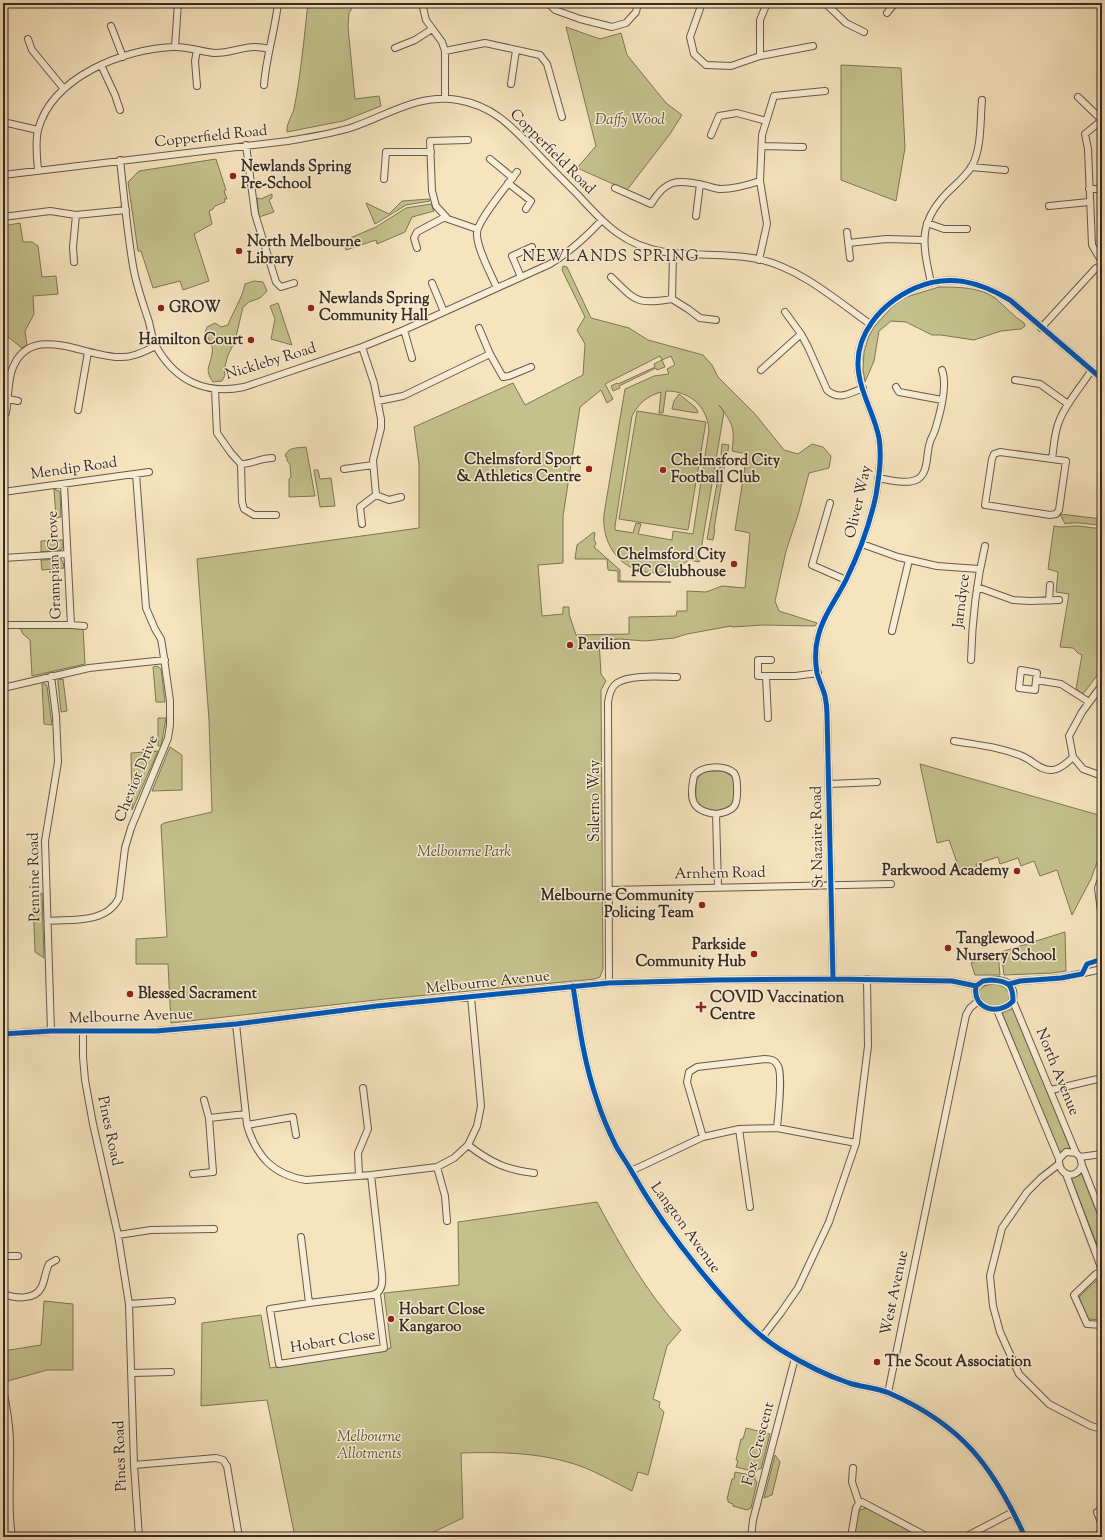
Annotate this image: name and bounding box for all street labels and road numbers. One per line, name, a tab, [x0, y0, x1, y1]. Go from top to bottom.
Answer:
street label: Copperfield Road	[505, 105, 600, 200]
street label: Copperfield Road	[154, 121, 269, 153]
street label: Nickleby Road	[223, 338, 320, 386]
street label: Mendip Road	[29, 452, 119, 485]
street label: Oliver Way	[840, 463, 878, 541]
street label: Grampian Grove	[43, 510, 67, 620]
street label: Jarndyce	[948, 573, 976, 630]
street label: Cheviot Drive	[110, 732, 164, 826]
street label: Salerno Way	[585, 759, 606, 842]
street label: St Nazaire Road	[807, 785, 829, 888]
street label: Pennine Road	[24, 832, 46, 922]
street label: Arnhem Road	[674, 863, 766, 885]
street label: Melbourne Avenue	[425, 966, 551, 1000]
street label: Melbourne Avenue	[68, 1004, 194, 1030]
street label: North Avenue	[1030, 1025, 1084, 1119]
street label: Pines Road	[91, 1094, 127, 1168]
street label: Langton Avenue	[645, 1178, 725, 1278]
street label: West Avenue	[876, 1248, 914, 1338]
street label: Hobart Close	[289, 1325, 377, 1359]
street label: Fox Crescent	[738, 1400, 780, 1488]
street label: Pines Road	[109, 1420, 133, 1492]

